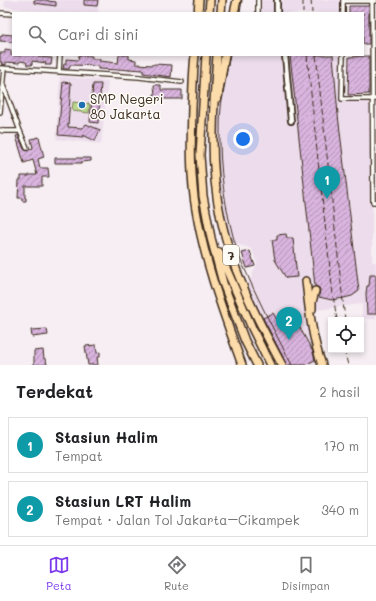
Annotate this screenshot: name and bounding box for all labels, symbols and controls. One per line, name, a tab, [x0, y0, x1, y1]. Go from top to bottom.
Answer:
search box	[12, 12, 364, 56]
icon: search	[26, 23, 48, 45]
text: Cari di sini	[58, 24, 139, 44]
place label: SMP Negeri 80 Jakarta	[90, 90, 164, 122]
marker: SMP Negeri 80 Jakarta	[77, 100, 87, 110]
your location	[233, 129, 253, 149]
pin: 1	[314, 166, 340, 199]
road number: 7	[223, 245, 239, 265]
pin: 2	[276, 307, 302, 340]
map controls	[328, 317, 364, 353]
button: locate	[328, 317, 364, 353]
text: Terdekat	[16, 380, 93, 402]
text: 2 hasil	[320, 383, 360, 400]
text: Stasiun Halim	[55, 427, 158, 447]
text: 1	[27, 437, 33, 454]
text: 170 m	[323, 437, 359, 454]
text: Tempat	[55, 447, 103, 464]
text: Stasiun LRT Halim	[55, 491, 191, 511]
text: 2	[26, 501, 34, 518]
text: 340 m	[321, 501, 359, 518]
text: Tempat · Jalan Tol Jakarta–Cikampek	[55, 511, 300, 528]
tab: Peta	[46, 554, 72, 593]
tab: Rute	[164, 554, 189, 593]
tab: Disimpan	[282, 554, 330, 593]

